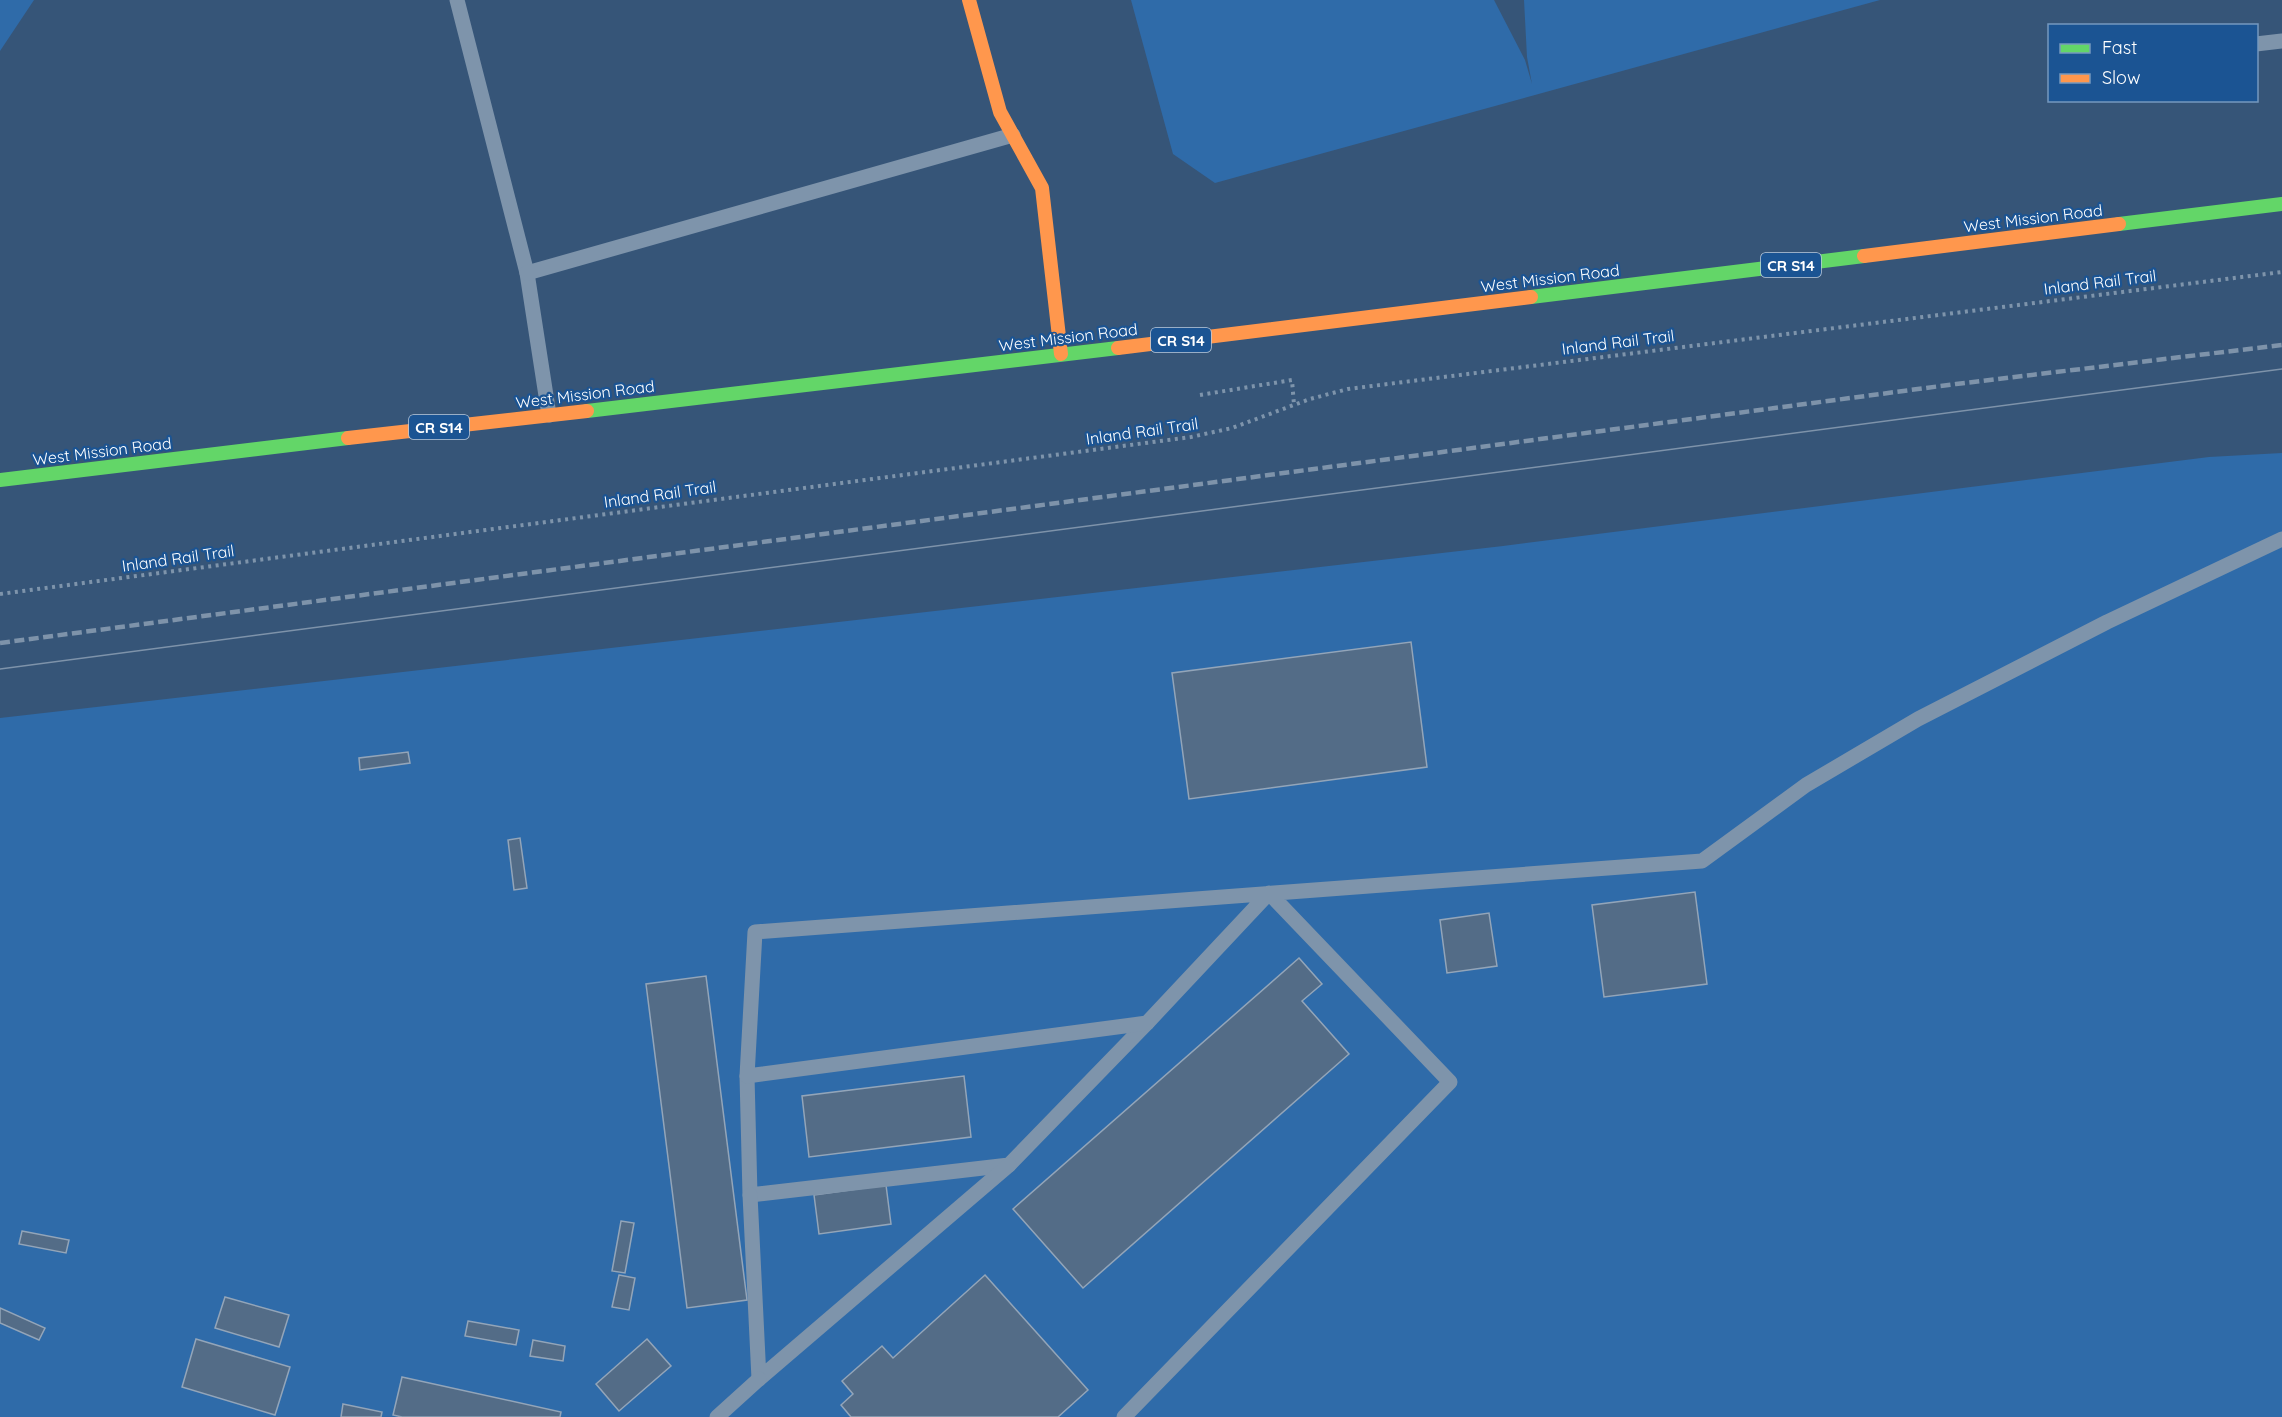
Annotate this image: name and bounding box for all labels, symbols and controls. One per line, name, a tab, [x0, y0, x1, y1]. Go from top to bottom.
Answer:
legend	[2048, 24, 2258, 102]
text: Fast	[2102, 36, 2137, 59]
text: Slow	[2102, 66, 2140, 89]
street label: West Mission Road	[1962, 200, 2104, 236]
road number: CR S14	[1761, 253, 1821, 277]
street label: West Mission Road	[1479, 260, 1621, 296]
street label: Inland Rail Trail	[2043, 265, 2157, 299]
street label: West Mission Road	[997, 319, 1139, 355]
street label: Inland Rail Trail	[1561, 325, 1675, 359]
road number: CR S14	[1151, 328, 1211, 352]
street label: West Mission Road	[514, 376, 656, 412]
street label: Inland Rail Trail	[1084, 413, 1200, 449]
road number: CR S14	[409, 415, 469, 439]
street label: West Mission Road	[31, 433, 173, 469]
street label: Inland Rail Trail	[602, 476, 718, 512]
street label: Inland Rail Trail	[120, 540, 236, 576]

